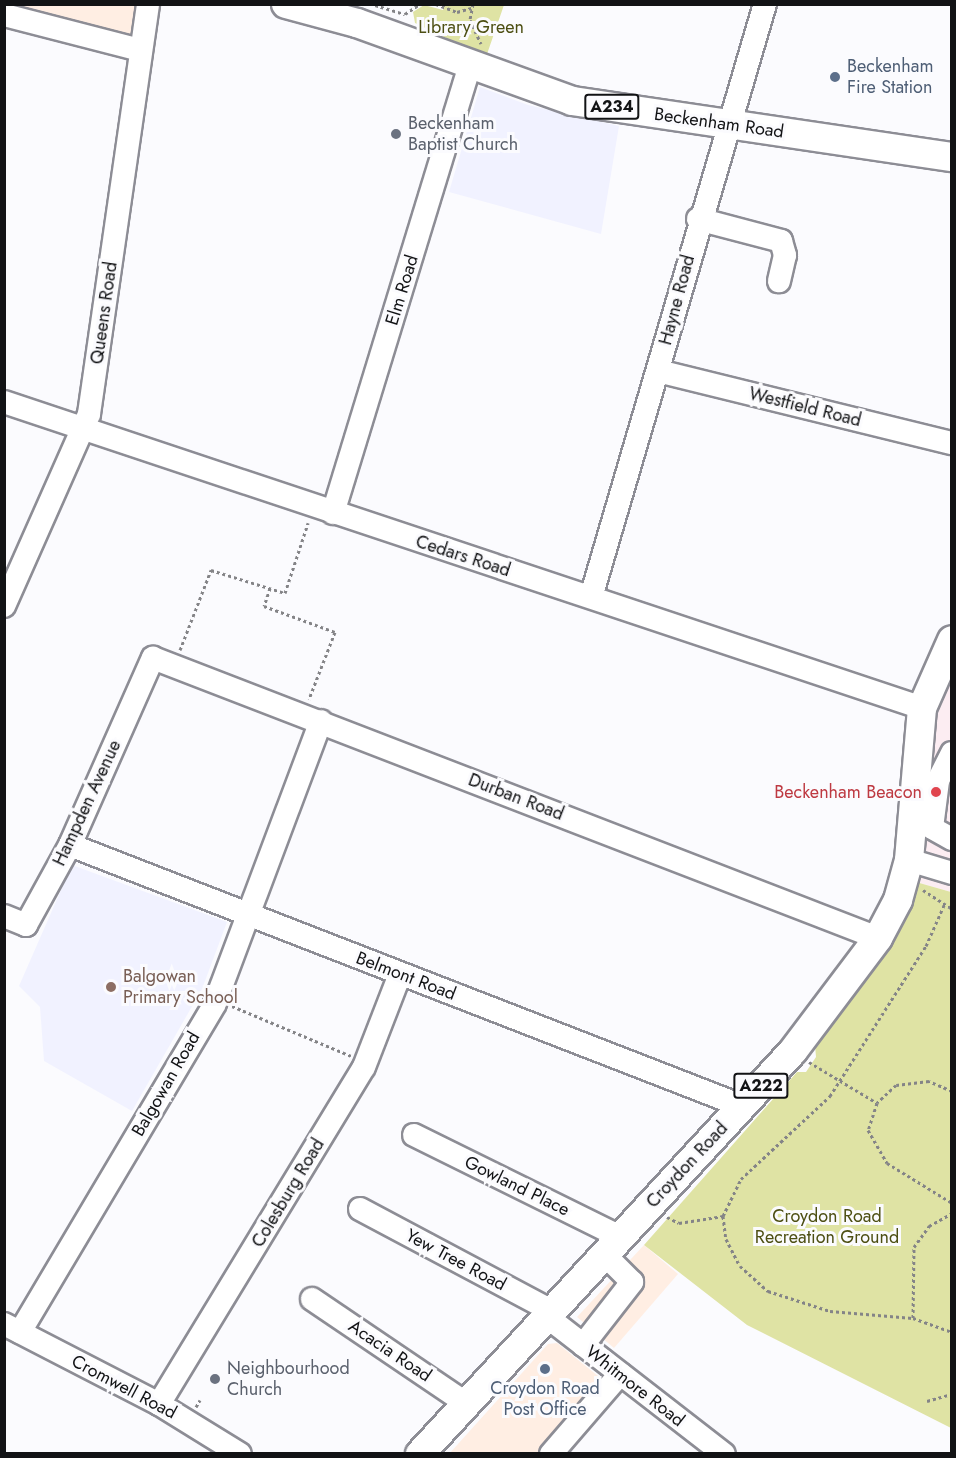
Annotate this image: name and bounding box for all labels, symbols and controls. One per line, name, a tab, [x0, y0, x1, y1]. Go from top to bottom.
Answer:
park label: Library Green	[418, 16, 524, 38]
place label: Beckenham Fire Station	[847, 56, 933, 98]
marker: Beckenham Fire Station	[828, 70, 842, 84]
road number: A234	[584, 94, 640, 120]
street label: Beckenham Road	[653, 103, 785, 143]
place label: Beckenham Baptist Church	[408, 113, 518, 156]
marker: Beckenham Baptist Church	[389, 127, 403, 141]
street label: Elm Road	[381, 252, 423, 328]
street label: Hayne Road	[655, 253, 699, 347]
street label: Queens Road	[86, 260, 122, 366]
street label: Westfield Road	[747, 383, 863, 431]
street label: Cedars Road	[413, 531, 513, 581]
street label: Hampden Avenue	[48, 737, 126, 869]
street label: Durban Road	[465, 769, 567, 825]
place label: Beckenham Beacon	[774, 781, 922, 803]
marker: Beckenham Beacon	[927, 783, 945, 801]
street label: Belmont Road	[353, 947, 459, 1005]
place label: Balgowan Primary School	[123, 966, 238, 1008]
marker: Balgowan Primary School	[104, 980, 118, 994]
street label: Balgowan Road	[127, 1028, 205, 1140]
road number: A222	[732, 1073, 789, 1099]
street label: Croydon Road	[642, 1118, 732, 1212]
street label: Colesburg Road	[247, 1135, 329, 1251]
street label: Gowland Place	[461, 1151, 573, 1221]
park label: Croydon Road Recreation Ground	[755, 1206, 899, 1248]
street label: Yew Tree Road	[402, 1225, 510, 1295]
street label: Acacia Road	[344, 1315, 436, 1387]
street label: Whitmore Road	[581, 1341, 689, 1431]
street label: Cromwell Road	[68, 1350, 180, 1424]
place label: Neighbourhood Church	[227, 1358, 350, 1400]
marker: Croydon Road Post Office	[538, 1362, 552, 1376]
marker: Neighbourhood Church	[208, 1372, 222, 1386]
place label: Croydon Road Post Office	[490, 1378, 600, 1420]

